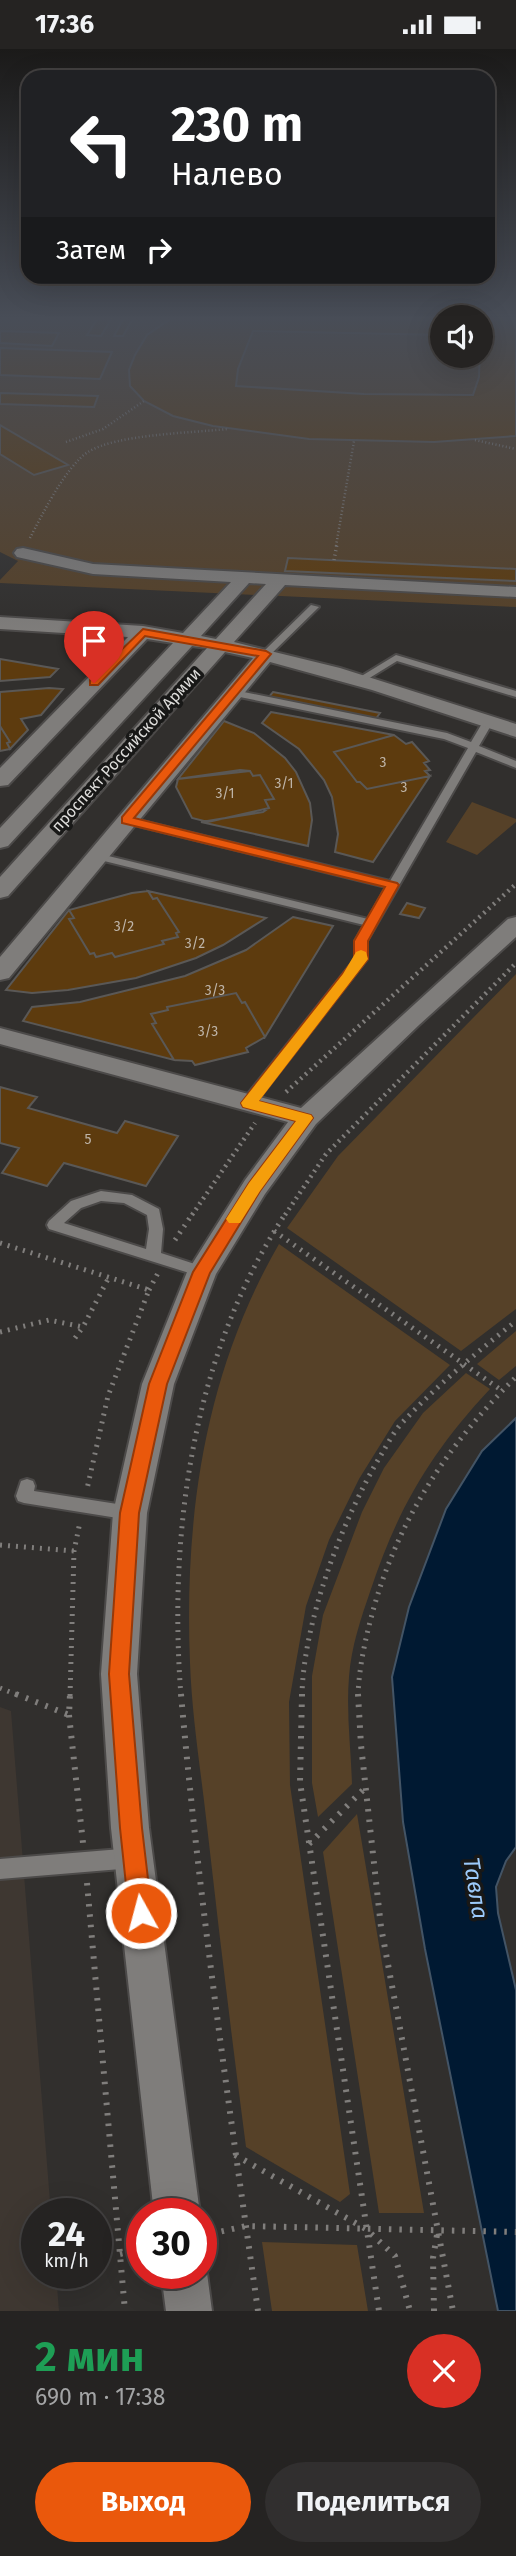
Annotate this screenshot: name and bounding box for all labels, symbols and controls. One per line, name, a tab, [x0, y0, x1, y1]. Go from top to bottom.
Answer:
text: 17:36	[35, 9, 94, 40]
text: 230 m	[171, 95, 303, 154]
icon: left	[56, 98, 147, 189]
text: Налево	[171, 155, 283, 193]
icon: right	[140, 231, 178, 269]
text: Затем	[56, 235, 126, 266]
map controls	[430, 305, 493, 368]
button: sound	[430, 305, 493, 368]
pin	[64, 611, 124, 683]
icon: arrive	[75, 622, 113, 660]
street label: проспект Российской Армии	[47, 664, 205, 836]
house number: 3	[380, 754, 387, 771]
house number: 3/1	[274, 775, 294, 792]
house number: 3	[401, 779, 408, 796]
house number: 3/1	[215, 785, 235, 802]
house number: 3/2	[114, 918, 134, 935]
house number: 3/2	[185, 935, 205, 952]
house number: 3/3	[205, 982, 225, 999]
house number: 3/3	[198, 1023, 218, 1040]
house number: 5	[84, 1131, 92, 1148]
water label: Тавла	[457, 1855, 495, 1921]
position arrow	[104, 1876, 178, 1950]
speed limit sign: 30	[126, 2198, 217, 2289]
text: 24	[48, 2213, 85, 2255]
text: km/h	[44, 2250, 89, 2272]
text: 2 мин	[35, 2332, 144, 2382]
button: close	[407, 2334, 481, 2408]
text: 690 m · 17:38	[35, 2383, 165, 2411]
button: Выход	[35, 2462, 251, 2542]
button: Поделиться	[265, 2462, 481, 2542]

